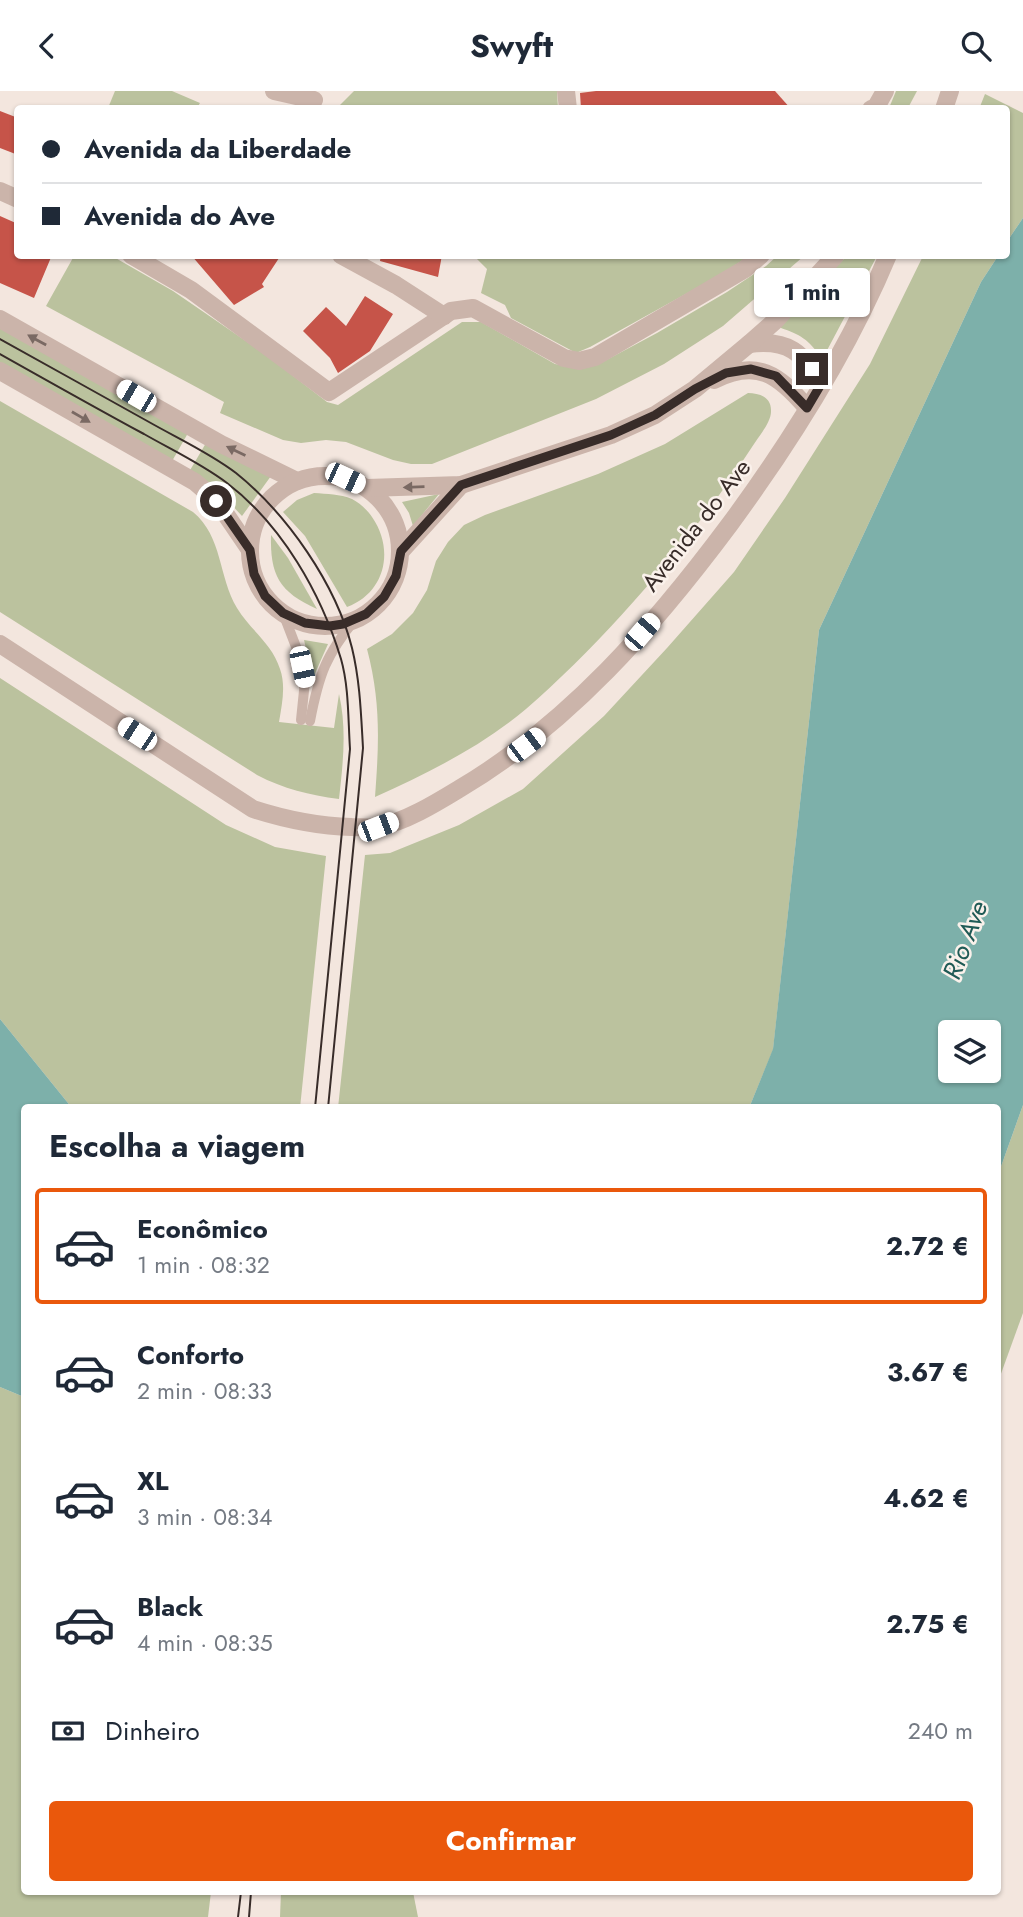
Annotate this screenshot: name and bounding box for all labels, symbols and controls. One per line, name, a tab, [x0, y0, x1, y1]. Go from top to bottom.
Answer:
text: Swyft	[470, 23, 553, 69]
icon: back	[28, 27, 66, 65]
icon: search	[957, 27, 995, 65]
text: Avenida da Liberdade	[84, 130, 351, 168]
text: Avenida do Ave	[84, 197, 275, 235]
callout: 1 min	[754, 267, 870, 317]
text: 1 min	[783, 275, 841, 309]
one-way arrow	[27, 334, 47, 346]
route end	[796, 353, 828, 385]
car	[113, 376, 160, 416]
one-way arrow	[71, 411, 90, 423]
one-way arrow	[225, 445, 246, 456]
street label: Avenida do Ave	[633, 451, 759, 599]
car	[322, 460, 369, 496]
one-way arrow	[403, 481, 425, 492]
route start	[200, 485, 232, 517]
car	[621, 609, 664, 655]
car	[288, 644, 317, 690]
car	[114, 714, 161, 754]
car	[503, 724, 550, 766]
car	[355, 810, 402, 844]
water label: Rio Ave	[933, 895, 997, 985]
map controls	[938, 1020, 1001, 1083]
button: layers	[938, 1020, 1001, 1083]
text: Escolha a viagem	[49, 1123, 305, 1169]
text: Econômico	[137, 1210, 268, 1248]
icon: car	[53, 1215, 116, 1278]
text: 2.72 €	[886, 1227, 969, 1265]
text: 1 min · 08:32	[137, 1248, 270, 1282]
text: Conforto	[137, 1336, 244, 1374]
icon: car	[53, 1341, 116, 1404]
text: 3.67 €	[887, 1353, 969, 1391]
text: 2 min · 08:33	[137, 1374, 272, 1408]
text: XL	[137, 1462, 169, 1500]
icon: car	[53, 1467, 116, 1530]
text: 4.62 €	[883, 1479, 969, 1517]
text: 3 min · 08:34	[137, 1500, 272, 1534]
text: Black	[137, 1588, 203, 1626]
icon: car	[53, 1593, 116, 1656]
text: 2.75 €	[886, 1605, 969, 1643]
text: 4 min · 08:35	[137, 1626, 273, 1660]
icon: cash	[49, 1712, 87, 1750]
text: Dinheiro	[105, 1712, 200, 1750]
text: 240 m	[908, 1714, 973, 1748]
button: Confirmar	[49, 1801, 973, 1881]

